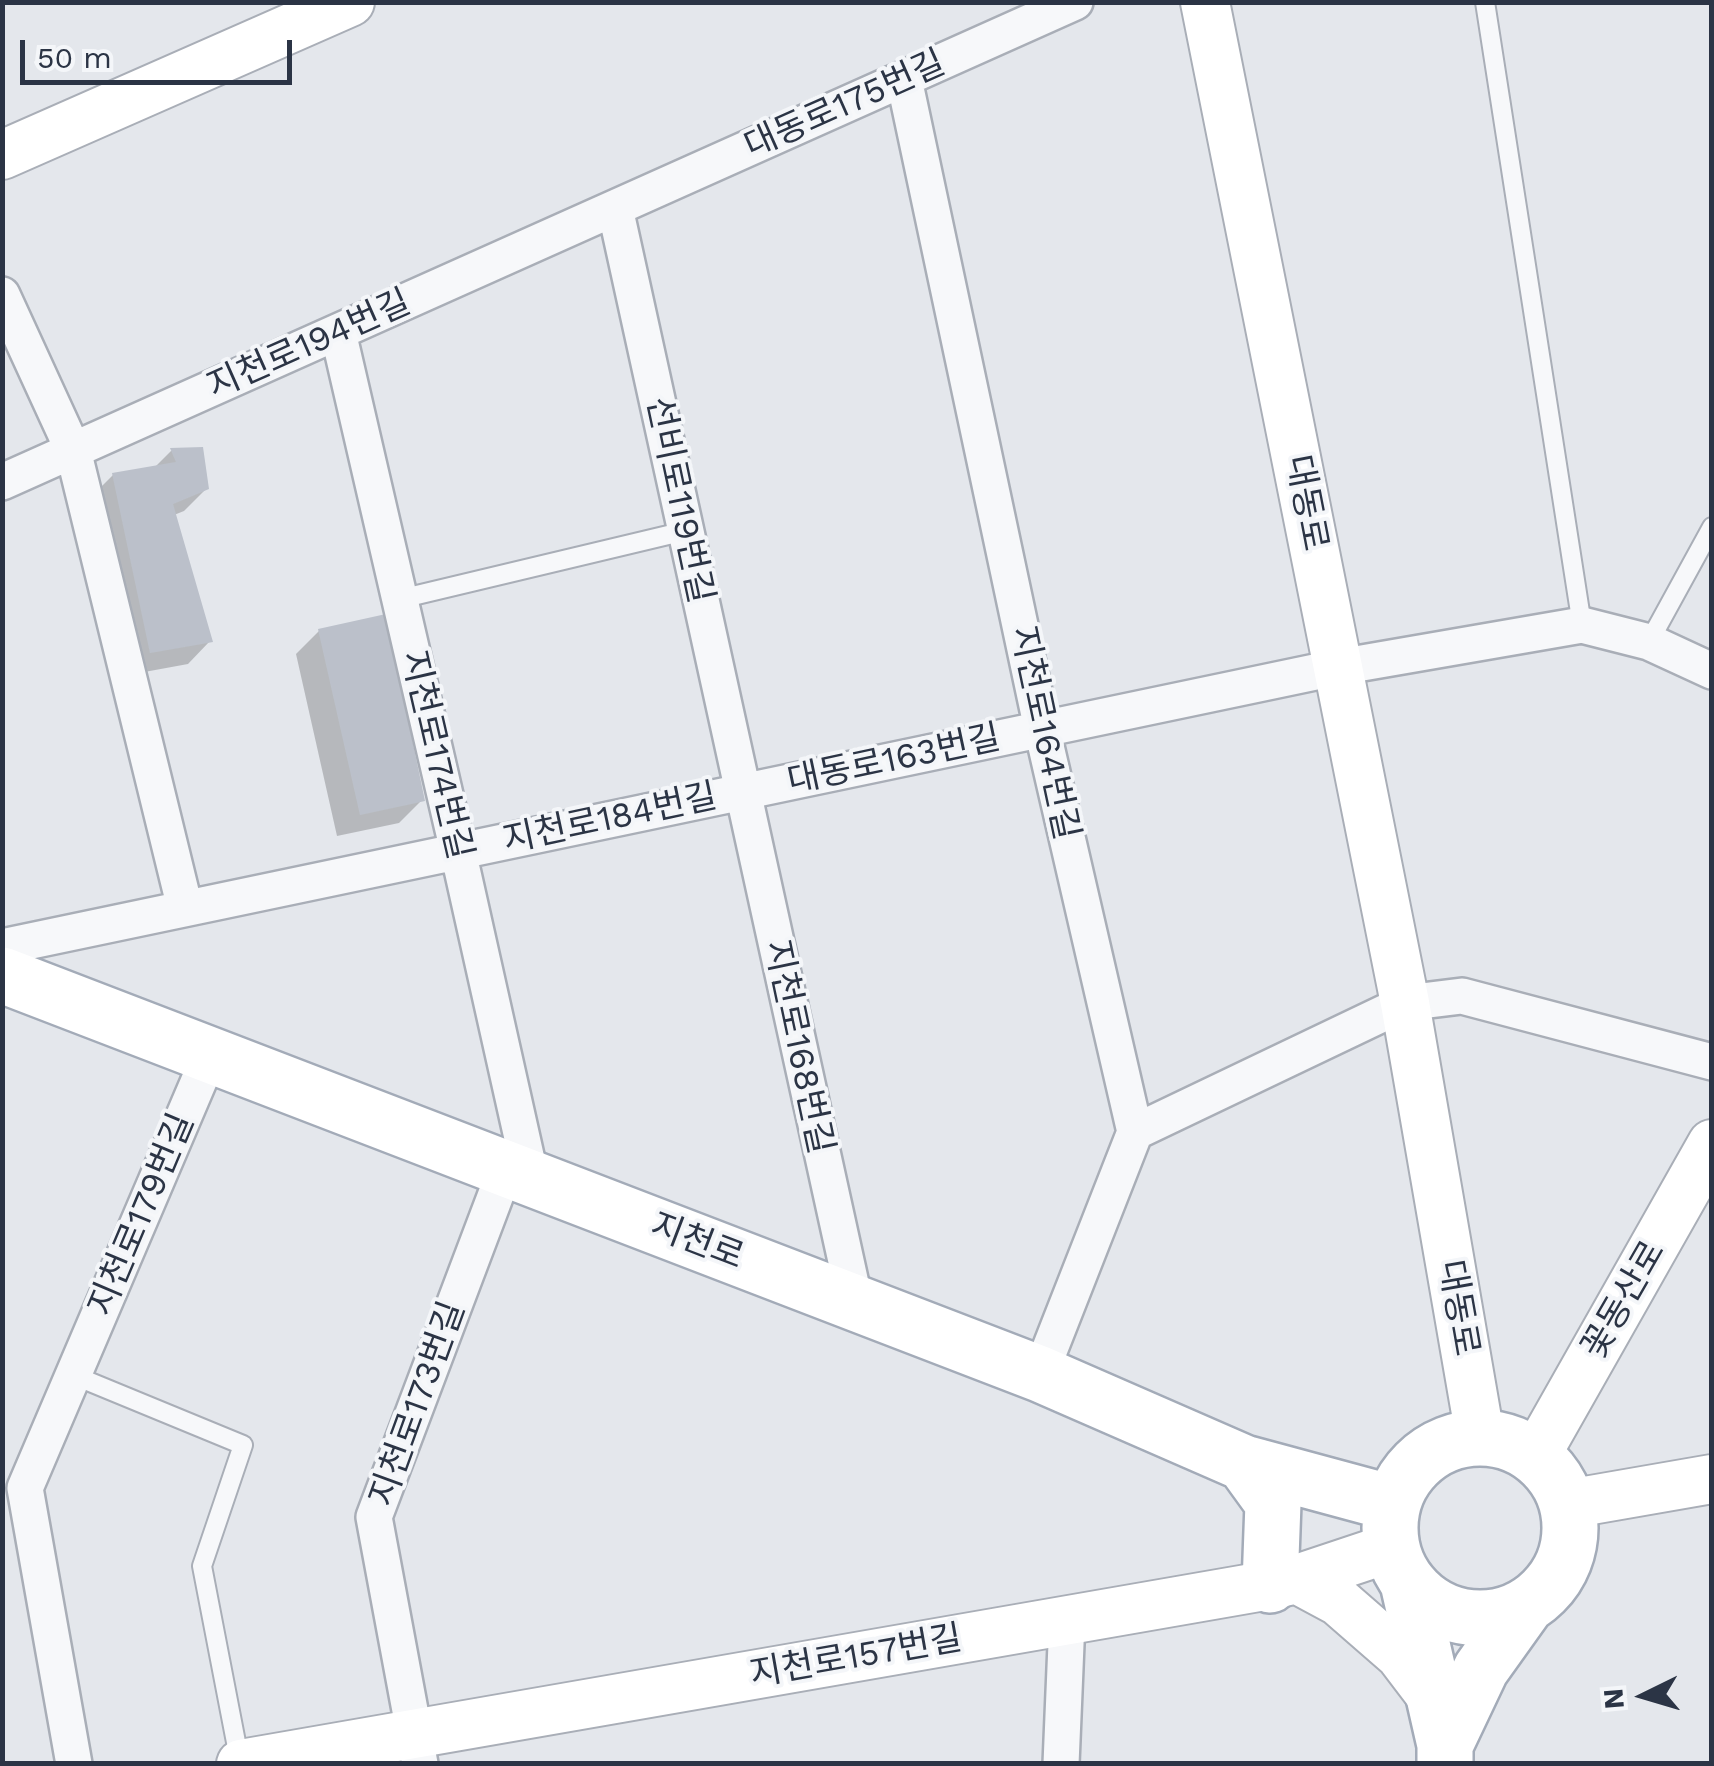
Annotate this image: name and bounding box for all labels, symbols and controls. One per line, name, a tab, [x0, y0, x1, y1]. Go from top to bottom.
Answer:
scale bar	[25, 20, 298, 82]
text: 50 m	[37, 40, 112, 75]
street label: 대동로175번길	[738, 42, 952, 168]
street label: 지천로194번길	[201, 282, 417, 408]
street label: 선비로119번길	[637, 393, 721, 607]
street label: 대동로	[1276, 452, 1336, 554]
street label: 지천로164번길	[1001, 622, 1087, 844]
street label: 지천로174번길	[392, 646, 480, 864]
street label: 대동로163번길	[784, 717, 1004, 803]
street label: 지천로184번길	[499, 776, 721, 862]
street label: 지천로168번길	[755, 936, 841, 1158]
street label: 지천로179번길	[80, 1107, 204, 1323]
street label: 지천로	[644, 1205, 750, 1279]
street label: 꽃동산로	[1574, 1234, 1674, 1366]
street label: 대동로	[1429, 1257, 1487, 1359]
street label: 지천로173번길	[362, 1296, 474, 1512]
street label: 지천로157번길	[747, 1618, 965, 1696]
north arrow	[1594, 1646, 1694, 1746]
text: N	[1596, 1687, 1631, 1710]

